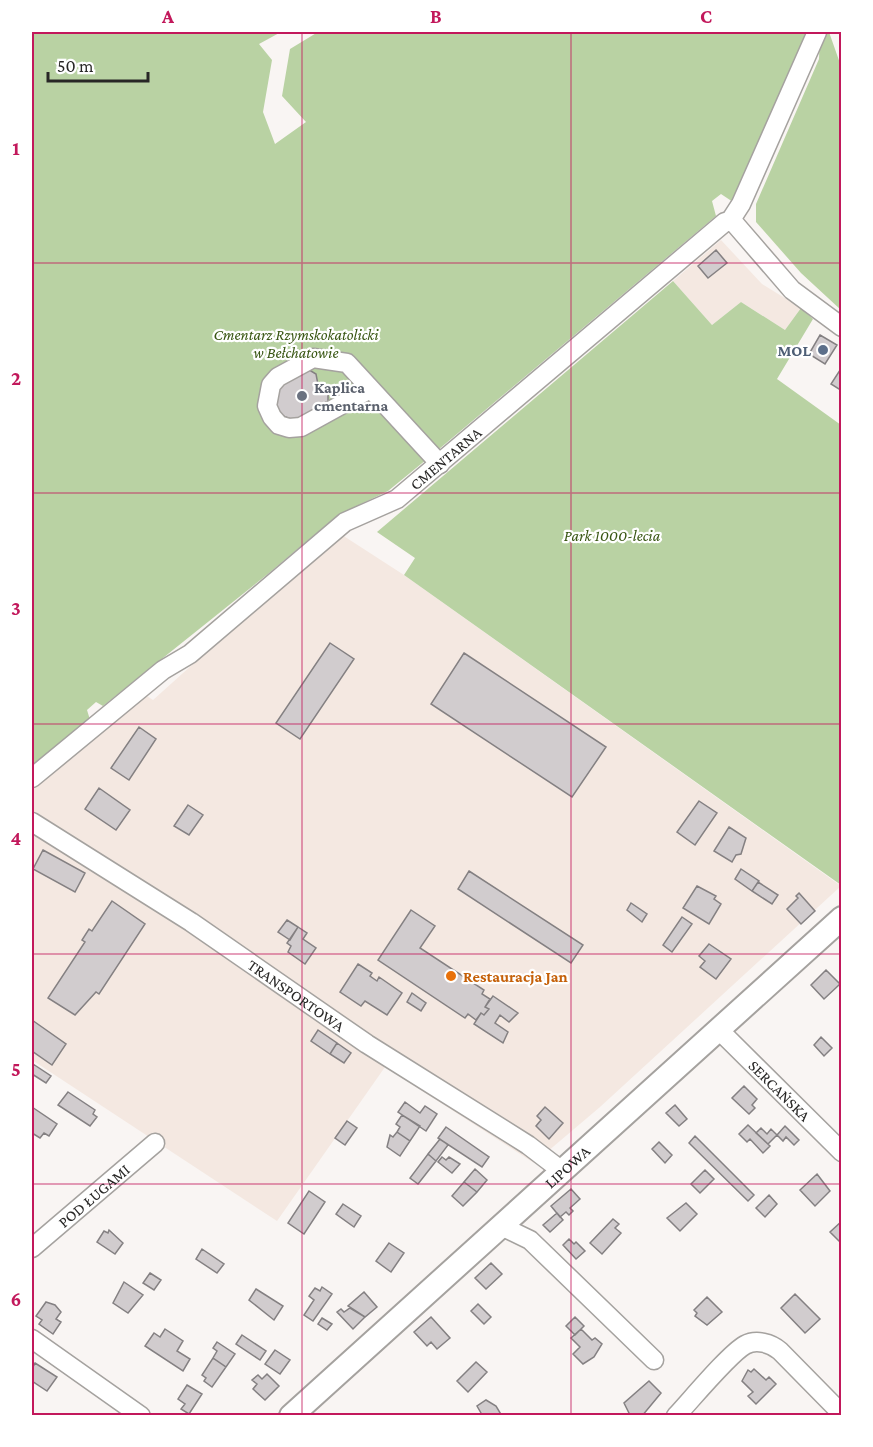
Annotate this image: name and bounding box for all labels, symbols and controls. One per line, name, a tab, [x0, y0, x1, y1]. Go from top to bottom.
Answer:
text: A	[161, 5, 175, 27]
text: B	[430, 5, 442, 27]
text: C	[700, 5, 712, 27]
scale bar	[48, 45, 148, 83]
text: 50 m	[57, 56, 94, 76]
text: 1	[12, 137, 20, 159]
park label: Cmentarz Rzymskokatolicki w Bełchatowie	[213, 326, 379, 361]
place label: MOL	[777, 342, 811, 359]
marker: MOL	[816, 343, 830, 357]
text: 2	[11, 367, 21, 389]
place label: Kaplica cmentarna	[314, 379, 388, 414]
marker: Kaplica cmentarna	[295, 389, 309, 403]
street label: CMENTARNA	[406, 423, 485, 493]
park label: Park 1000-lecia	[564, 527, 661, 544]
text: 3	[11, 597, 21, 619]
text: 4	[11, 827, 22, 849]
street label: TRANSPORTOWA	[245, 956, 349, 1035]
place label: Restauracja Jan	[463, 968, 568, 986]
marker: Restauracja Jan	[444, 969, 458, 983]
street label: SERCAŃSKA	[746, 1056, 815, 1125]
text: 5	[11, 1058, 21, 1080]
street label: LIPOWA	[541, 1141, 594, 1191]
street label: POD ŁUGAMI	[55, 1160, 133, 1230]
text: 6	[11, 1288, 21, 1310]

